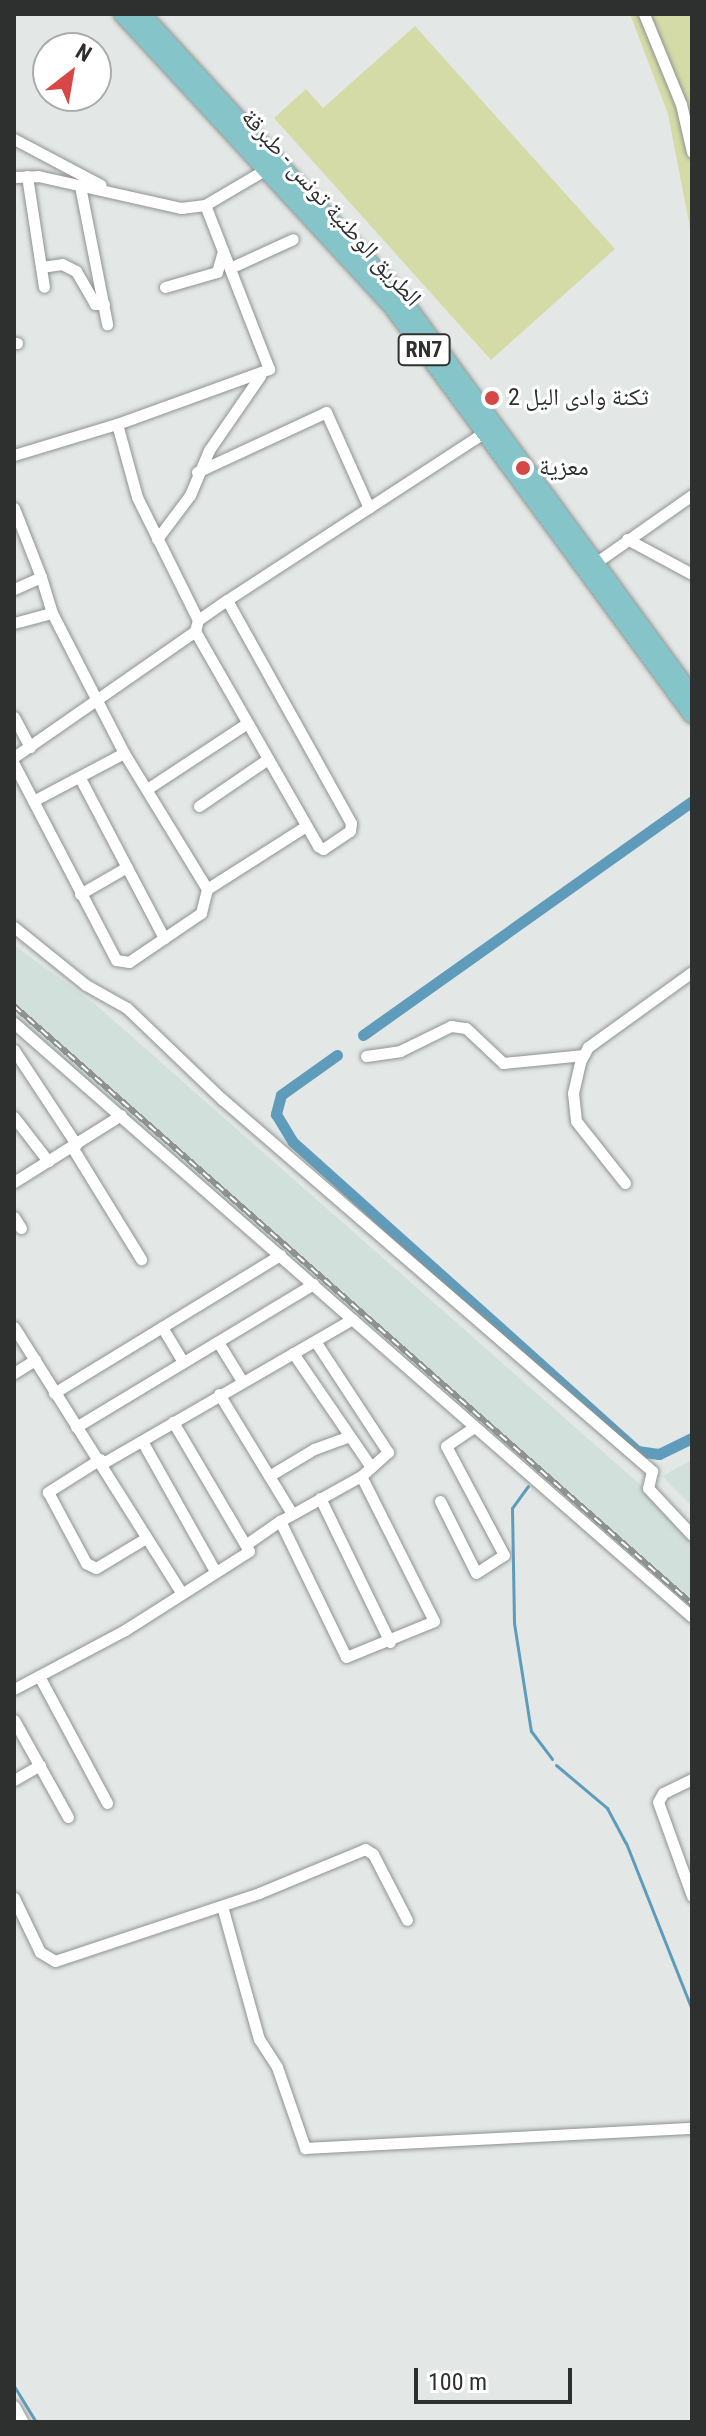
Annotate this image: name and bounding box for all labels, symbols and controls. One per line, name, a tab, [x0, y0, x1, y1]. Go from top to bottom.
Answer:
north arrow	[32, 32, 112, 112]
text: N	[71, 39, 96, 67]
street label: الطريق الوطنية تونس - طبرقة	[235, 103, 427, 313]
road number: RN7	[396, 332, 452, 368]
place label: ثكنة وادى اليل 2	[508, 384, 649, 412]
marker: ثكنة وادى اليل 2	[483, 389, 501, 407]
place label: معزية	[539, 454, 589, 482]
marker: معزية	[514, 459, 532, 477]
scale bar	[418, 2352, 576, 2402]
text: 100 m	[428, 2368, 487, 2396]

